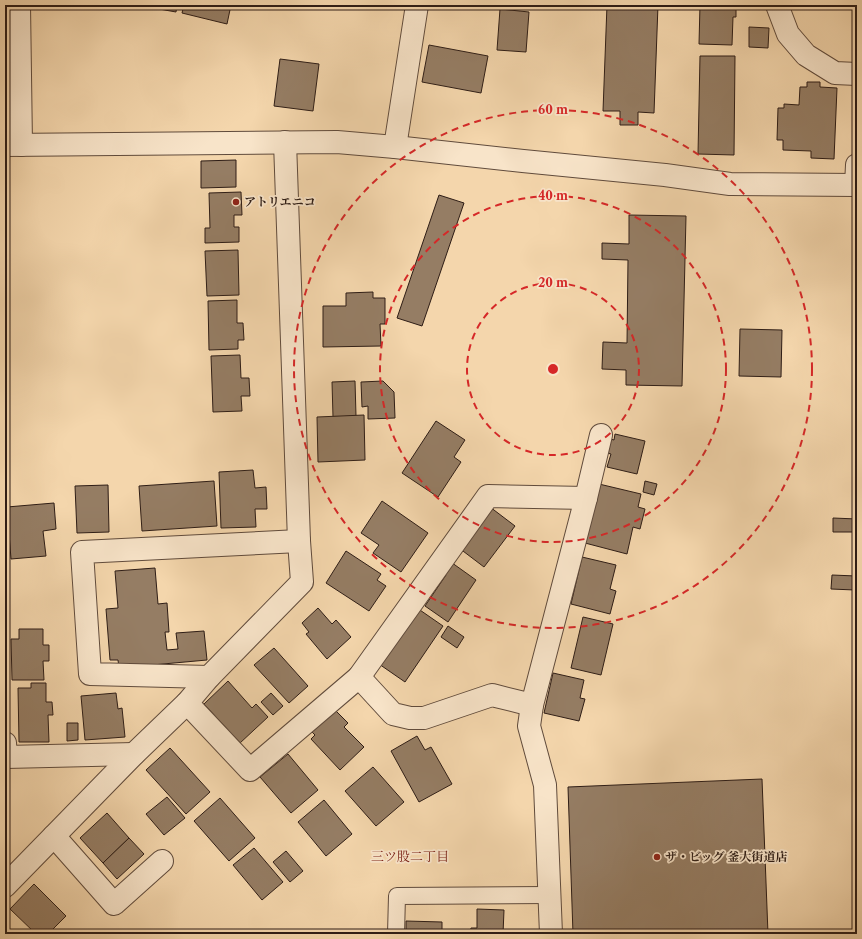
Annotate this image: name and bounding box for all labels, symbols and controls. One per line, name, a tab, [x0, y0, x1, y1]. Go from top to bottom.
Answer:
text: 60 m	[538, 102, 568, 117]
text: 40 m	[538, 188, 568, 203]
place label: アトリエニコ	[244, 194, 316, 209]
marker: アトリエニコ	[231, 197, 241, 207]
text: 20 m	[538, 275, 568, 290]
centre of rings	[546, 362, 560, 376]
district label: 三ツ股二丁目	[371, 848, 449, 864]
place label: ザ・ビッグ 釜大街道店	[665, 849, 788, 864]
marker: ザ・ビッグ 釜大街道店	[652, 852, 662, 862]

